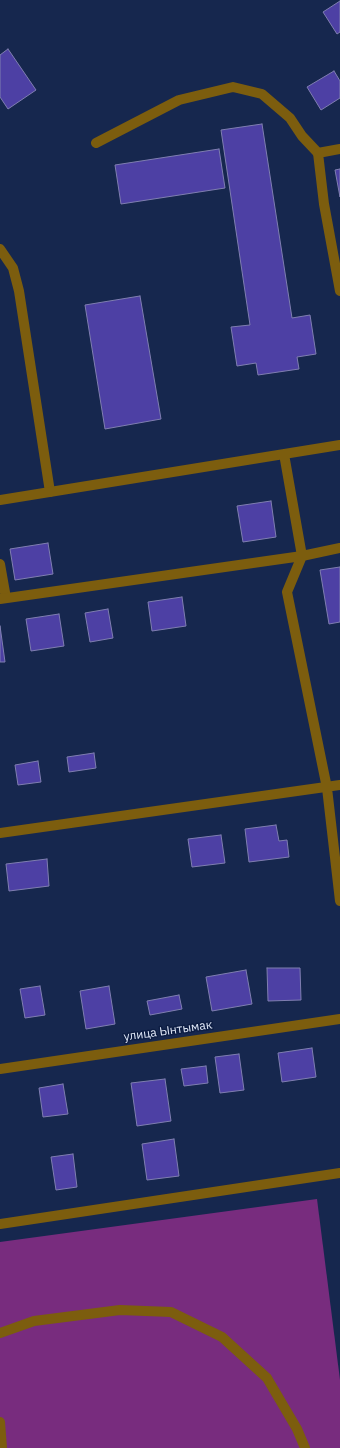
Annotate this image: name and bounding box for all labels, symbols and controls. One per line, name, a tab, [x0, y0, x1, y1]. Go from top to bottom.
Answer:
street label: улица Ынтымак	[123, 1018, 213, 1044]

